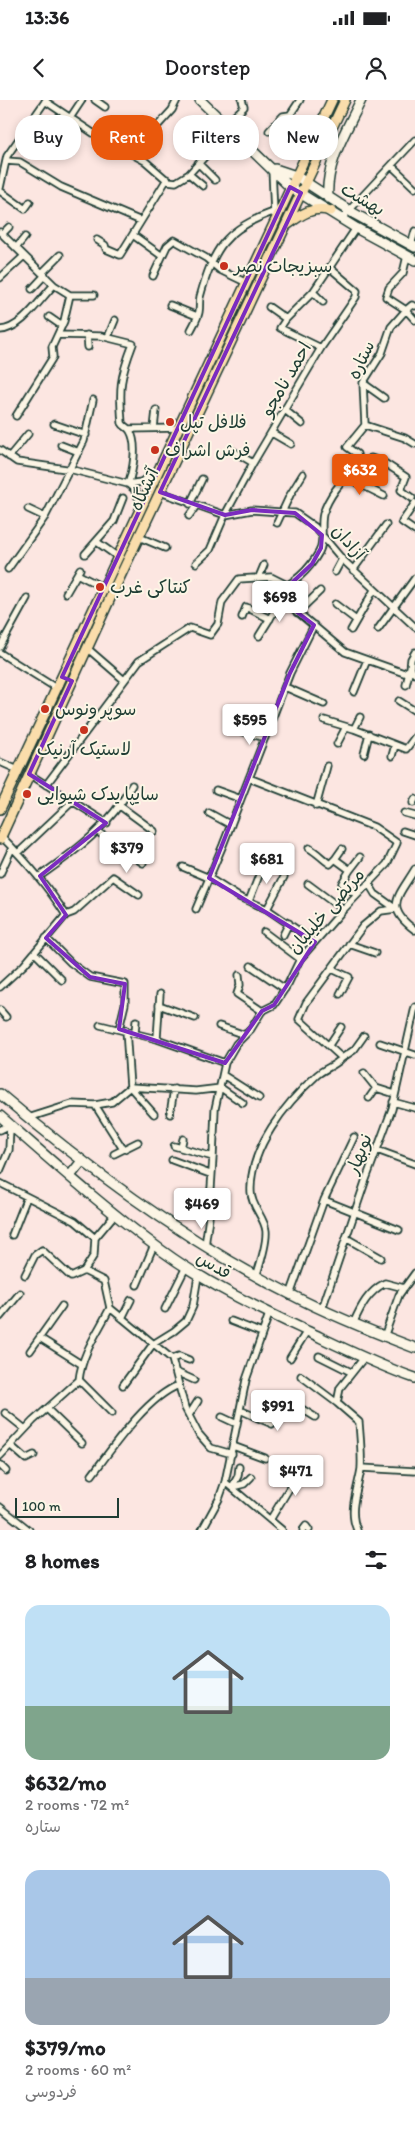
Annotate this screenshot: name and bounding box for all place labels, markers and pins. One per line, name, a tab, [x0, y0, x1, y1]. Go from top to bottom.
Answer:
place label: سبزیجات نصر	[232, 255, 332, 277]
marker: سبزیجات نصر	[218, 260, 230, 272]
place label: فلافل تپل	[180, 411, 247, 434]
marker: فلافل تپل	[164, 416, 176, 428]
place label: فرش اشراف	[165, 439, 251, 461]
marker: فرش اشراف	[149, 444, 161, 456]
pin: $632	[330, 454, 390, 496]
place label: کنتاکی غرب	[110, 576, 191, 598]
pin: $698	[250, 580, 310, 623]
marker: کنتاکی غرب	[94, 581, 106, 593]
place label: سوپر ونوس	[55, 698, 137, 721]
marker: سوپر ونوس	[39, 703, 51, 715]
pin: $595	[220, 704, 280, 746]
marker: لاستیک آرنیک	[78, 724, 90, 736]
place label: لاستیک آرنیک	[37, 738, 131, 760]
place label: سایپا یدک شیوایی	[37, 783, 159, 806]
marker: سایپا یدک شیوایی	[21, 788, 33, 800]
pin: $379	[97, 832, 157, 874]
pin: $681	[237, 842, 297, 885]
pin: $469	[172, 1188, 232, 1230]
pin: $991	[248, 1390, 308, 1432]
pin: $471	[266, 1454, 326, 1497]

